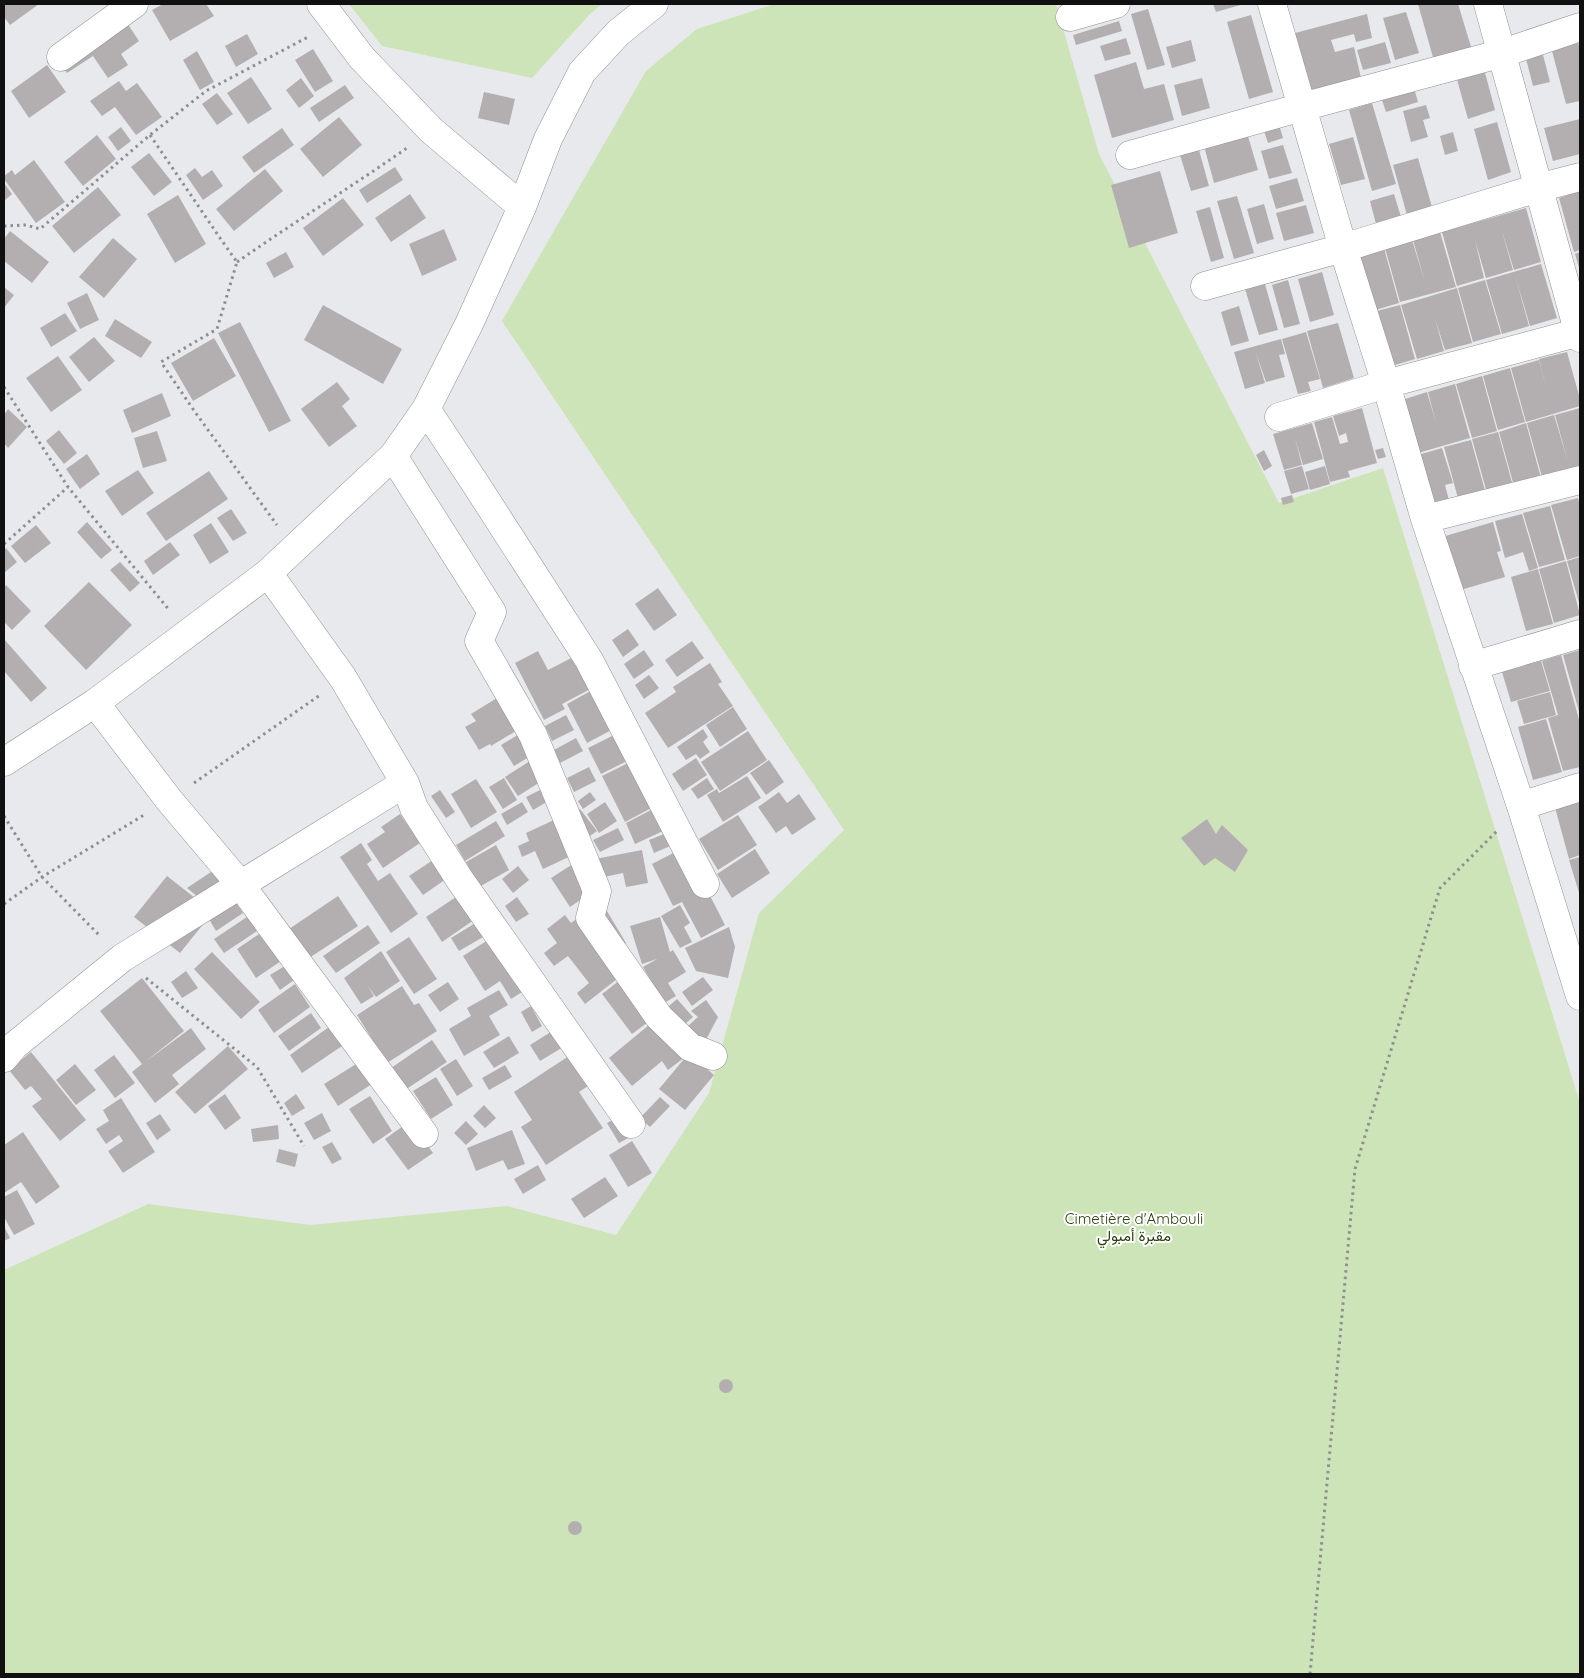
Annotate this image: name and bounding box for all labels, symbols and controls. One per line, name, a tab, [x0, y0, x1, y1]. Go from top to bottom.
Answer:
park label: Cimetière d'Ambouli مقبرة أمبولي	[1065, 1209, 1203, 1249]

